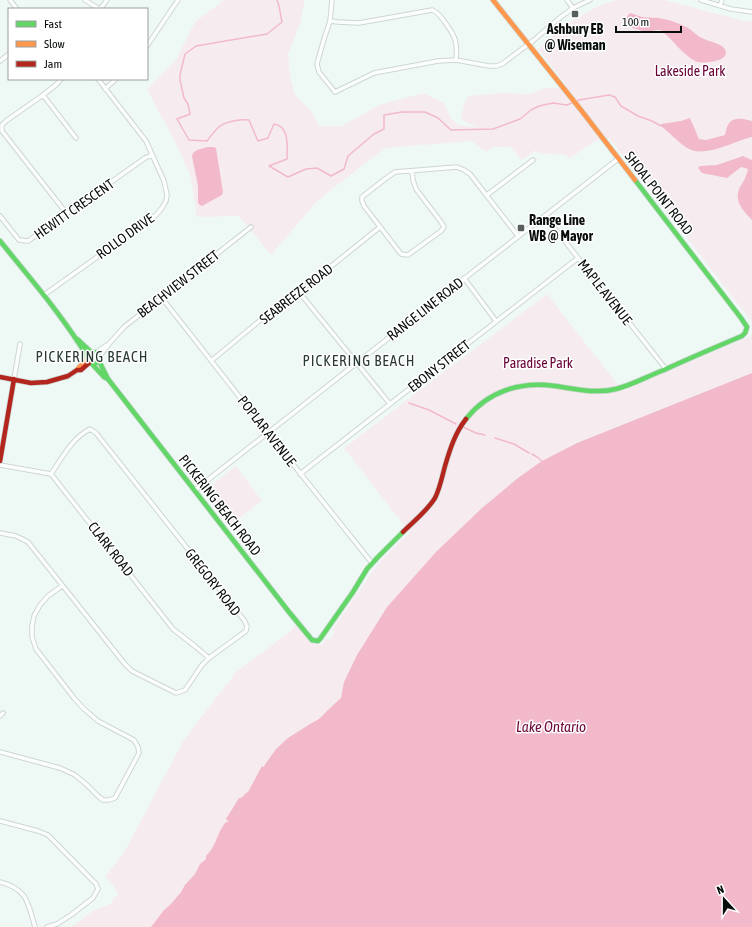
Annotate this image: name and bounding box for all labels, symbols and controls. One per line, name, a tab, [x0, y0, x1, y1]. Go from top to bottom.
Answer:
legend	[8, 8, 148, 80]
scale bar	[616, 8, 681, 34]
marker: Ashbury EB @ Wiseman	[570, 9, 580, 19]
text: 100 m	[622, 15, 649, 29]
text: Fast	[44, 17, 62, 31]
place label: Ashbury EB @ Wiseman	[545, 21, 606, 53]
text: Slow	[44, 37, 65, 51]
text: Jam	[44, 57, 62, 71]
park label: Lakeside Park	[655, 63, 725, 79]
street label: SHOAL POINT ROAD	[622, 148, 697, 238]
street label: HEWITT CRESCENT	[31, 176, 117, 242]
street label: ROLLO DRIVE	[93, 210, 157, 262]
place label: Range Line WB @ Mayor	[528, 212, 594, 244]
marker: Range Line WB @ Mayor	[516, 223, 526, 233]
street label: BEACHVIEW STREET	[134, 247, 222, 321]
street label: MAPLE AVENUE	[575, 256, 635, 328]
street label: SEABREEZE ROAD	[256, 260, 336, 327]
street label: RANGE LINE ROAD	[384, 274, 466, 344]
street label: EBONY STREET	[405, 337, 473, 395]
district label: PICKERING BEACH	[35, 348, 149, 365]
district label: PICKERING BEACH	[302, 352, 416, 369]
park label: Paradise Park	[503, 355, 573, 371]
street label: POPLAR AVENUE	[235, 393, 299, 469]
street label: PICKERING BEACH ROAD	[176, 452, 264, 559]
street label: CLARK ROAD	[85, 519, 137, 579]
street label: GREGORY ROAD	[182, 545, 244, 619]
water label: Lake Ontario	[516, 718, 586, 735]
north arrow	[704, 879, 744, 919]
text: N	[715, 883, 726, 896]

